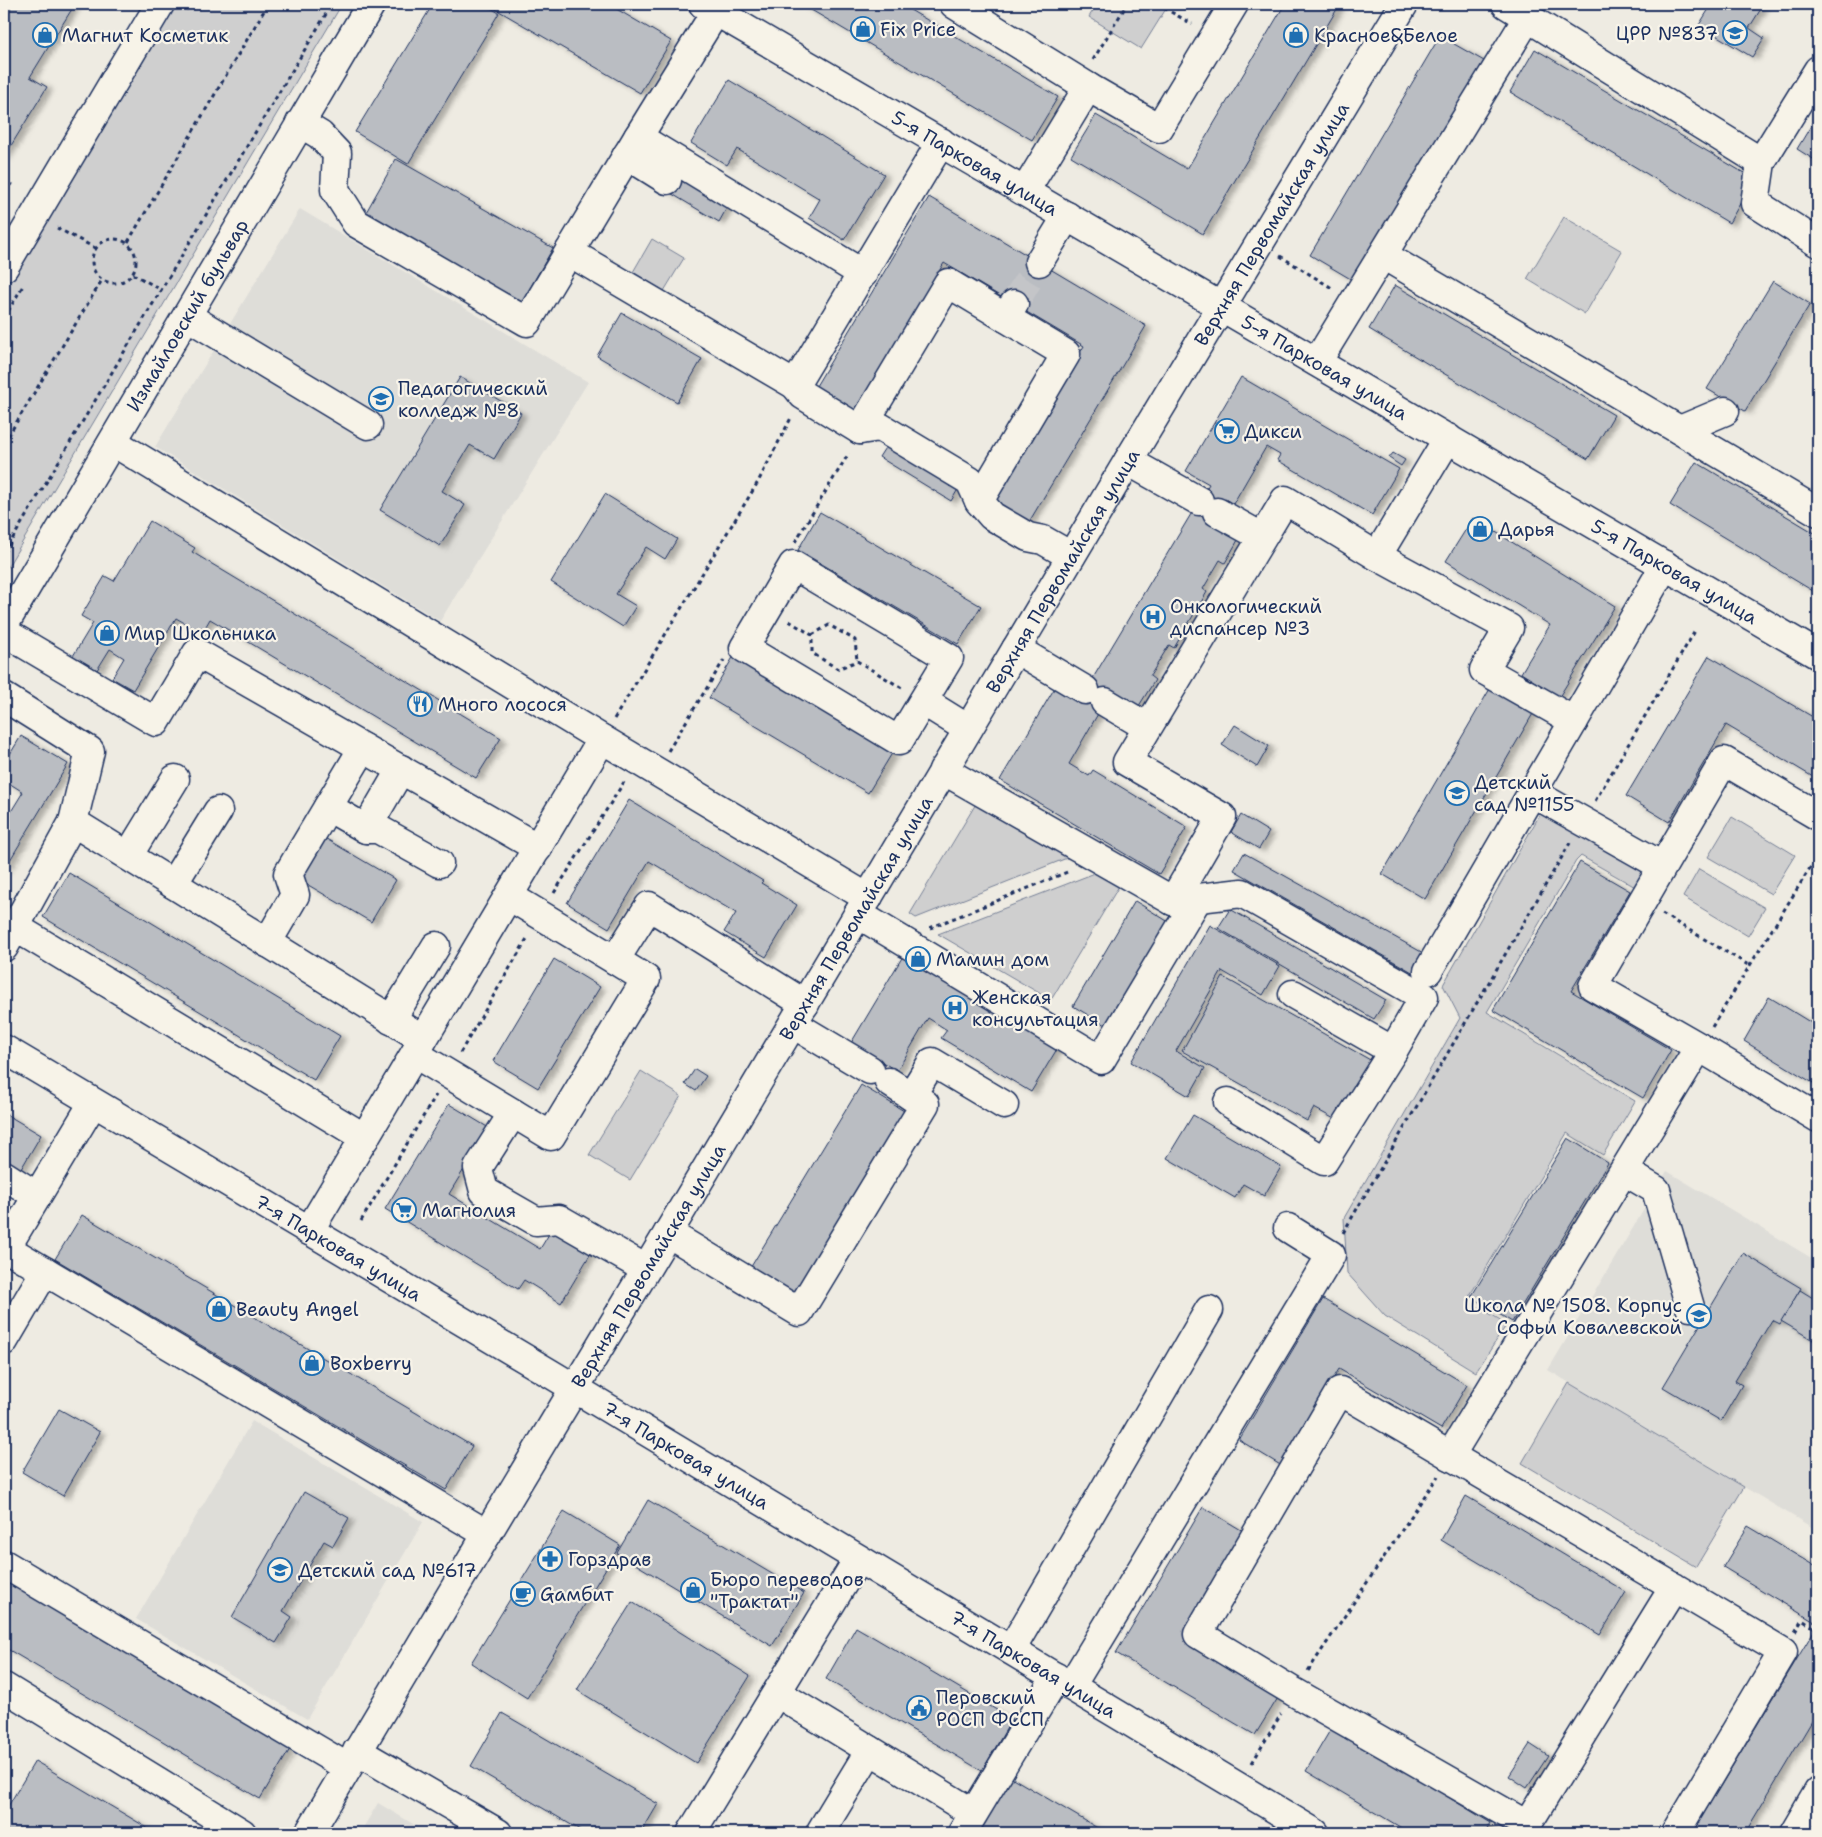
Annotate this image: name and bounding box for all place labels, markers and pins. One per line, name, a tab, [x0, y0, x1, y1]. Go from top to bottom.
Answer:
shop icon: Fix Price	[850, 16, 876, 42]
place label: Fix Price	[880, 17, 956, 42]
school or university icon: ЦРР №837	[1722, 20, 1748, 46]
place label: ЦРР №837	[1616, 21, 1718, 46]
shop icon: Магнит Косметик	[32, 22, 58, 48]
shop icon: Красное&Белое	[1283, 22, 1309, 48]
place label: Магнит Косметик	[62, 23, 228, 48]
place label: Красное&Белое	[1314, 23, 1458, 48]
place label: Педагогический колледж №8	[398, 376, 548, 423]
school or university icon: Педагогический колледж №8	[368, 386, 394, 412]
supermarket icon: Дикси	[1214, 418, 1240, 444]
place label: Дикси	[1244, 419, 1302, 444]
shop icon: Дарья	[1467, 516, 1493, 542]
place label: Дарья	[1498, 517, 1555, 542]
place label: Онкологический диспансер №3	[1170, 594, 1322, 641]
hospital icon: Онкологический диспансер №3	[1140, 604, 1166, 630]
shop icon: Мир Школьника	[94, 620, 120, 646]
place label: Мир Школьника	[124, 621, 277, 646]
restaurant icon: Много лосося	[407, 691, 433, 717]
place label: Много лосося	[438, 692, 567, 717]
place label: Детский сад №1155	[1474, 770, 1575, 817]
school or university icon: Детский сад №1155	[1444, 780, 1470, 806]
shop icon: Мамин дом	[905, 946, 931, 972]
place label: Мамин дом	[936, 947, 1049, 972]
place label: Женская консультация	[972, 985, 1099, 1032]
hospital icon: Женская консультация	[942, 995, 968, 1021]
supermarket icon: Магнолия	[391, 1197, 417, 1223]
place label: Магнолия	[422, 1198, 516, 1223]
place label: Школа № 1508. Корпус Софьи Ковалевской	[1464, 1293, 1682, 1340]
shop icon: Beauty Angel	[206, 1296, 232, 1322]
place label: Beauty Angel	[236, 1297, 359, 1322]
school or university icon: Школа № 1508. Корпус Софьи Ковалевской	[1686, 1303, 1712, 1329]
shop icon: Boxberry	[299, 1350, 325, 1376]
place label: Boxberry	[330, 1351, 412, 1376]
pharmacy icon: Горздрав	[537, 1546, 563, 1572]
place label: Горздрав	[568, 1547, 651, 1572]
school or university icon: Детский сад №617	[267, 1557, 293, 1583]
place label: Детский сад №617	[298, 1558, 477, 1583]
place label: Бюро переводов "Трактат"	[710, 1567, 864, 1614]
shop icon: Бюро переводов "Трактат"	[680, 1577, 706, 1603]
cafe icon: Gамбит	[510, 1581, 536, 1607]
place label: Gамбит	[540, 1582, 614, 1607]
place label: Перовский РОСП ФССП	[936, 1685, 1044, 1732]
public building icon: Перовский РОСП ФССП	[906, 1695, 932, 1721]

